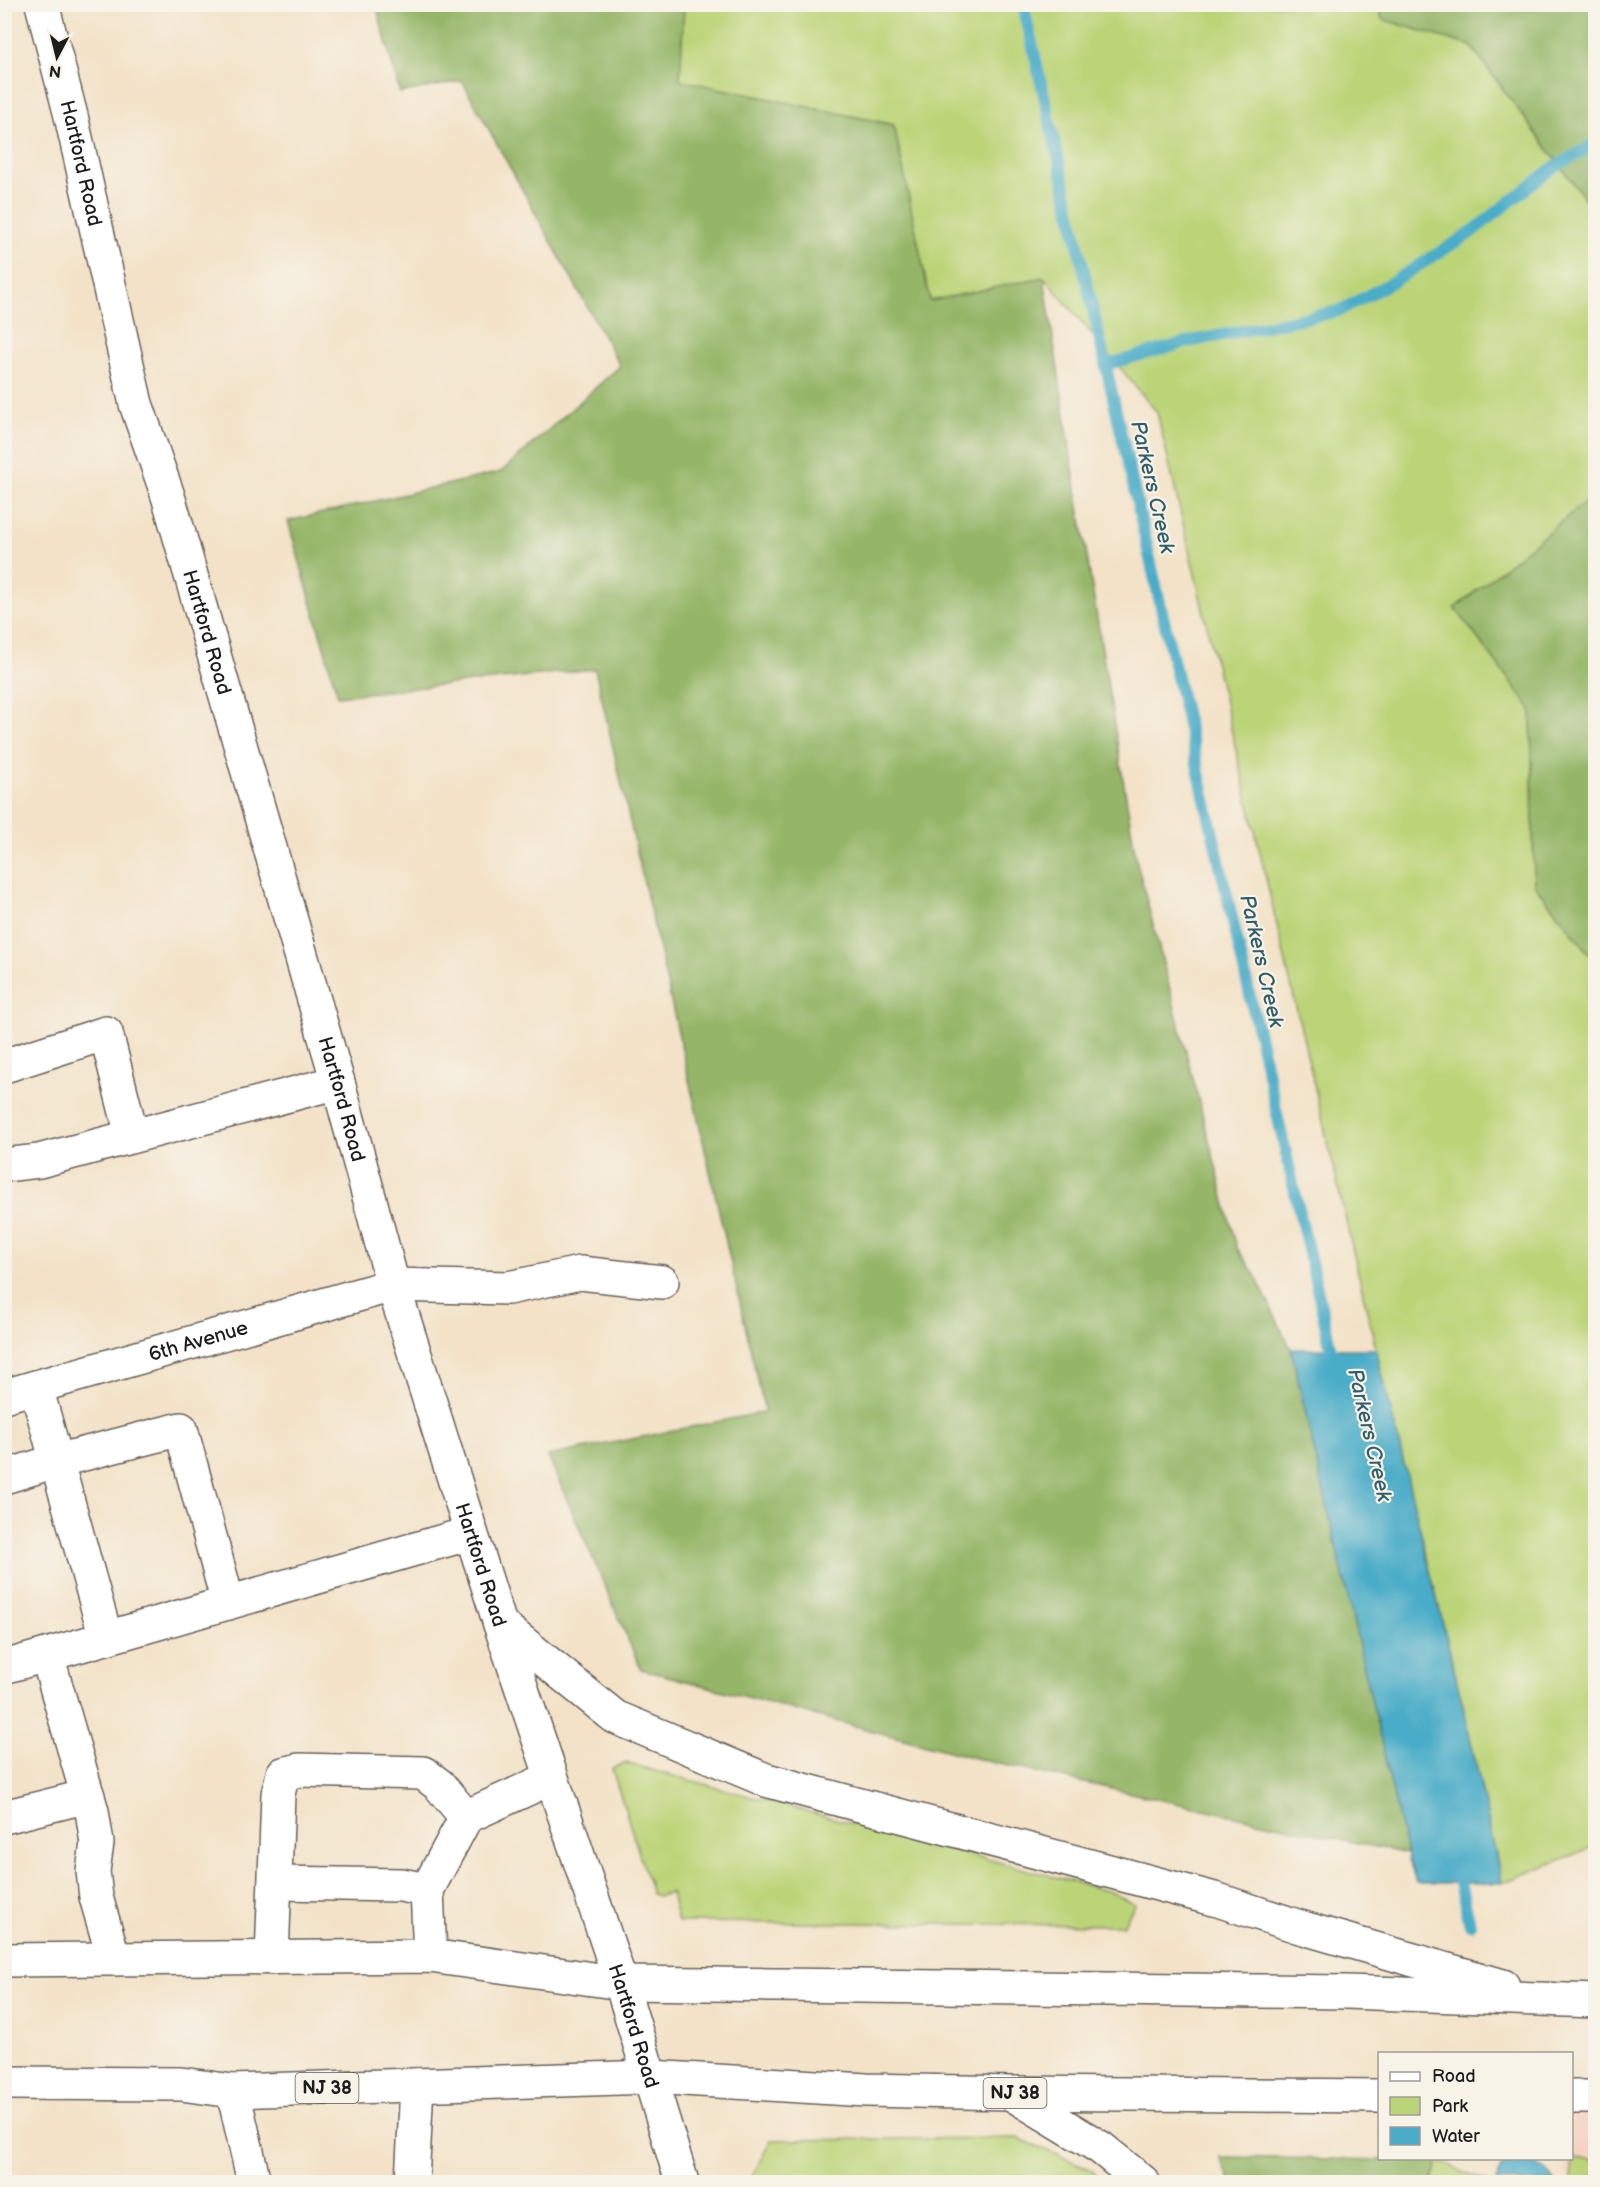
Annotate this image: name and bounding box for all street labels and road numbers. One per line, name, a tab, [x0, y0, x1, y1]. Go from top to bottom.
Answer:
street label: Hartford Road	[54, 98, 107, 229]
street label: Hartford Road	[177, 567, 236, 697]
street label: Hartford Road	[312, 1034, 370, 1164]
street label: 6th Avenue	[146, 1316, 251, 1367]
street label: Hartford Road	[450, 1500, 511, 1630]
street label: Hartford Road	[602, 1961, 663, 2091]
road number: NJ 38	[296, 2073, 358, 2103]
road number: NJ 38	[984, 2078, 1046, 2108]

